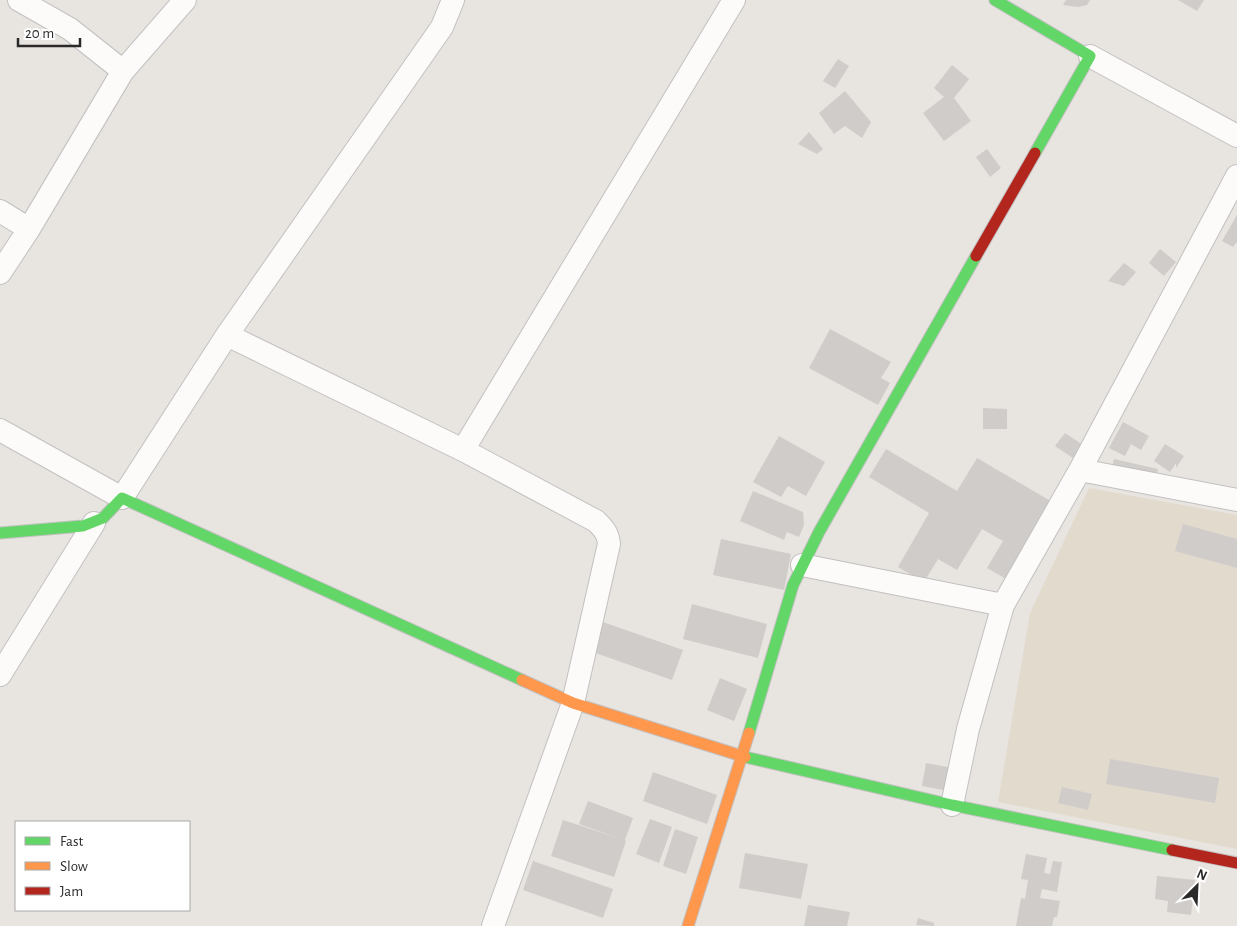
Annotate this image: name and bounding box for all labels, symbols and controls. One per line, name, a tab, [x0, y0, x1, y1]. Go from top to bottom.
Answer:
scale bar	[18, 15, 80, 47]
text: 20 m	[25, 26, 54, 41]
legend	[15, 821, 190, 911]
text: Fast	[60, 834, 84, 849]
text: Slow	[60, 859, 88, 874]
north arrow	[1172, 861, 1222, 911]
text: N	[1195, 867, 1209, 883]
text: Jam	[60, 884, 83, 899]

